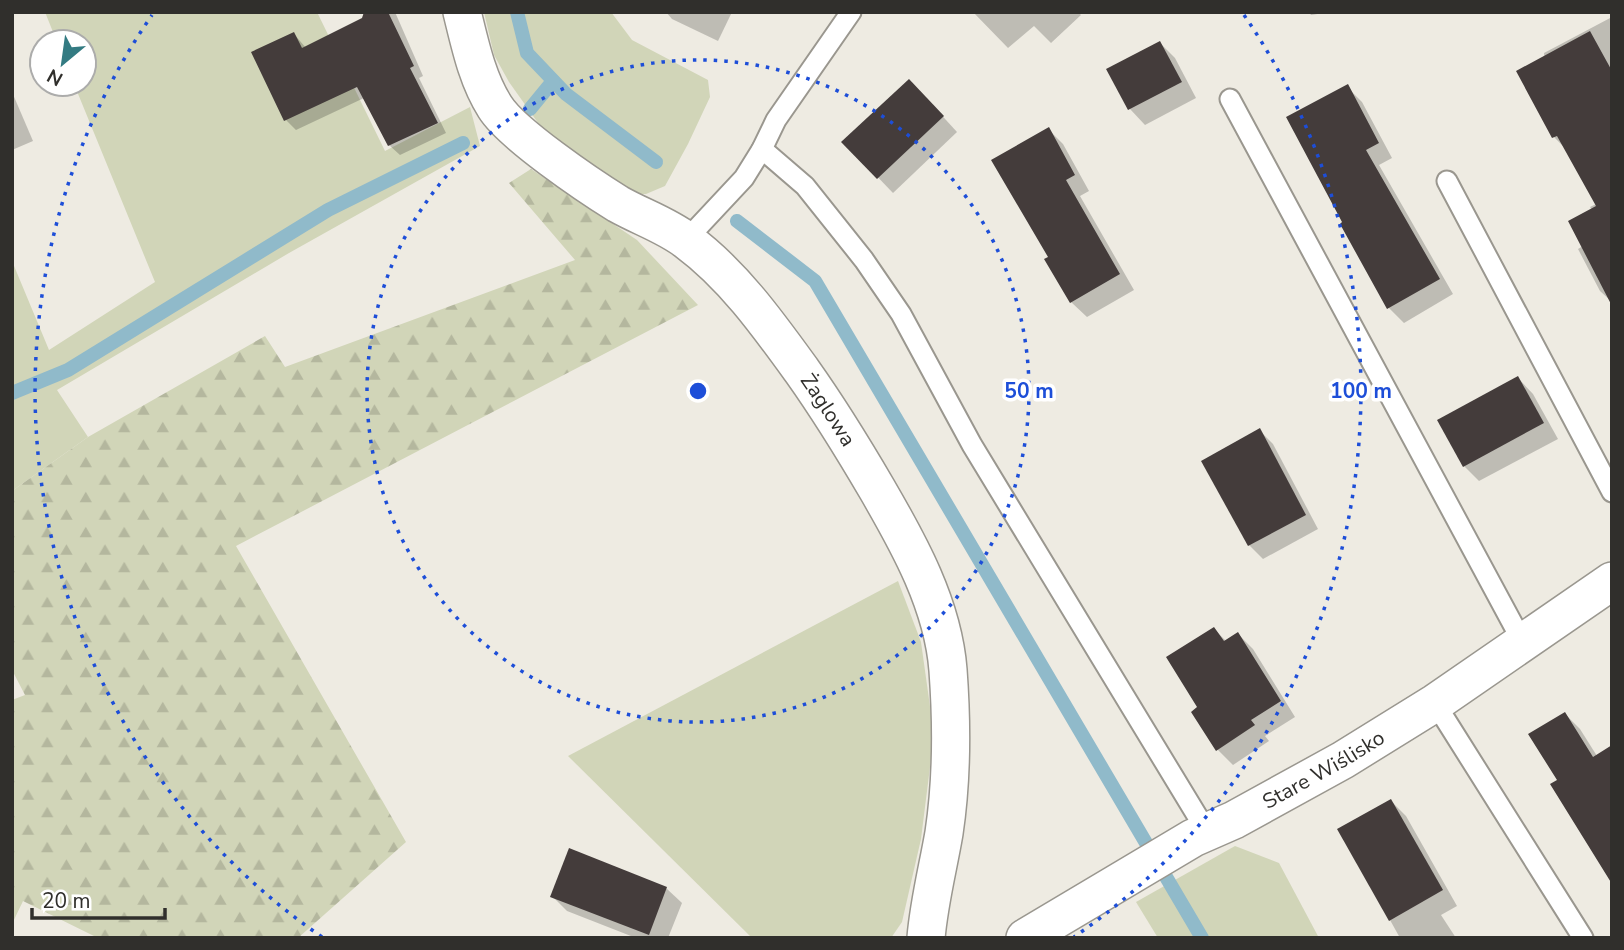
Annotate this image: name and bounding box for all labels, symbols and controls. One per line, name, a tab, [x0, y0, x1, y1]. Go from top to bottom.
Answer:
north arrow	[28, 28, 98, 98]
text: N	[43, 62, 68, 92]
street label: Żaglowa	[794, 368, 862, 452]
text: 50 m	[1004, 377, 1054, 405]
text: 100 m	[1330, 377, 1392, 405]
centre of rings	[686, 379, 710, 403]
street label: Stare Wiślisko	[1257, 724, 1390, 816]
scale bar	[32, 876, 164, 920]
text: 20 m	[42, 887, 91, 915]

